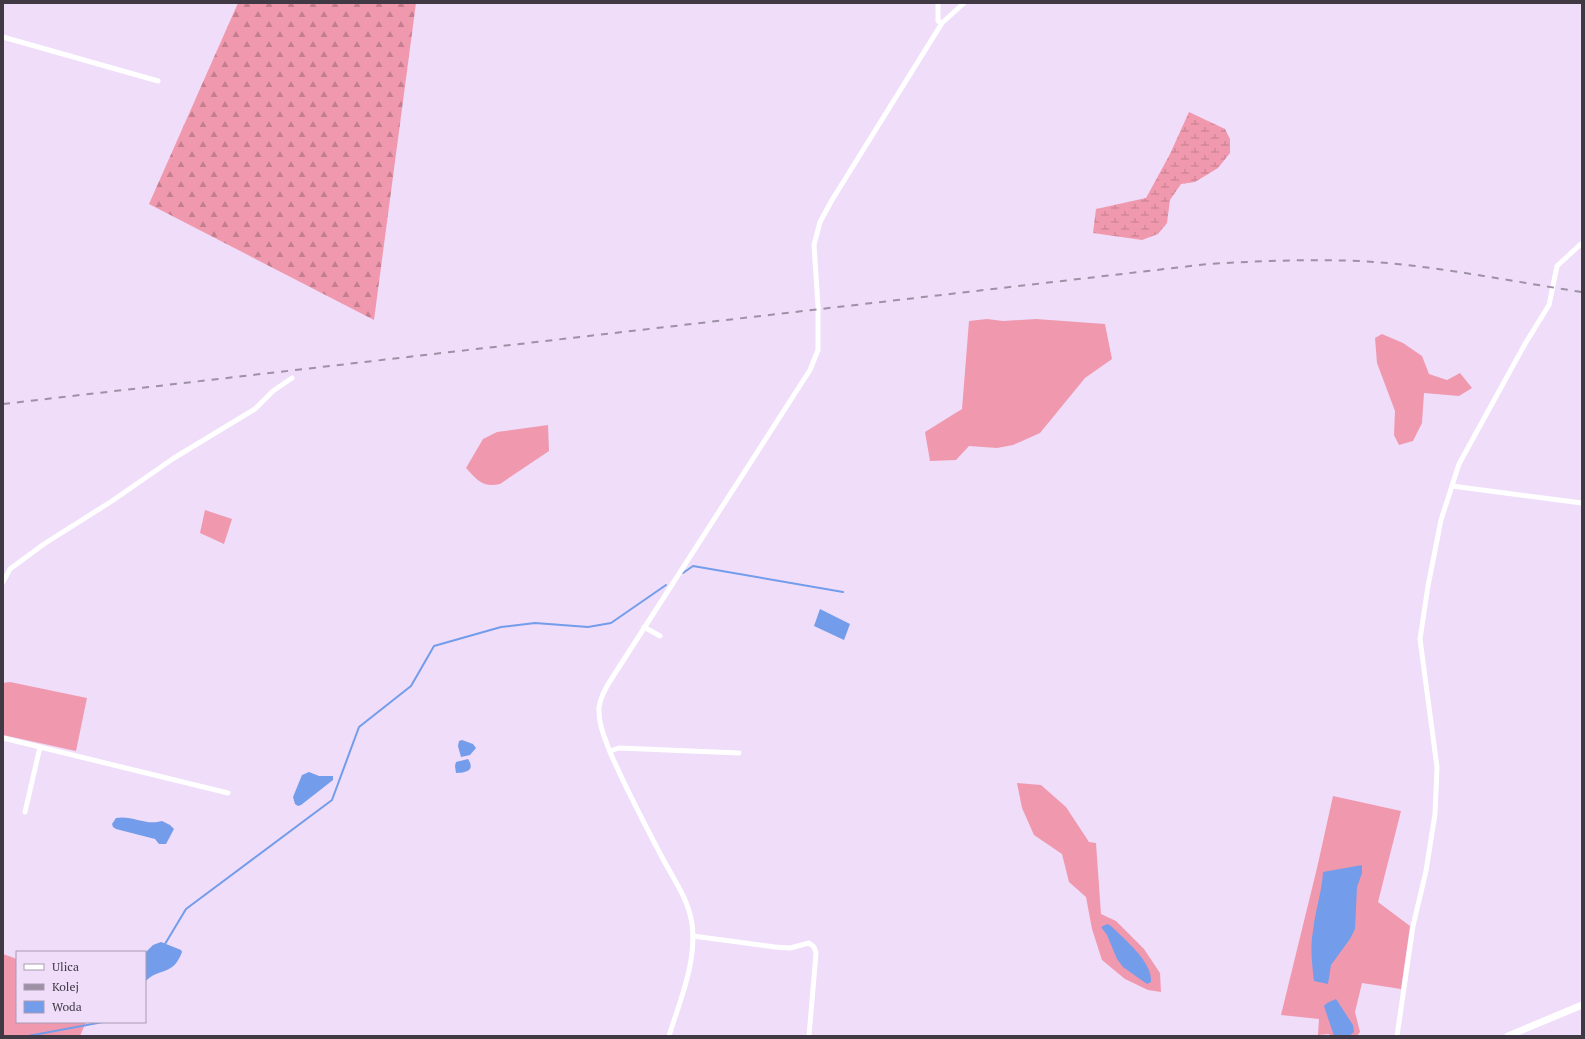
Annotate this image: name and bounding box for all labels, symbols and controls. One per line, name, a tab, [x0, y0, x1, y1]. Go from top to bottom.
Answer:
legend	[16, 951, 146, 1023]
text: Ulica	[52, 959, 79, 974]
text: Kolej	[52, 979, 79, 994]
text: Woda	[52, 999, 82, 1014]

